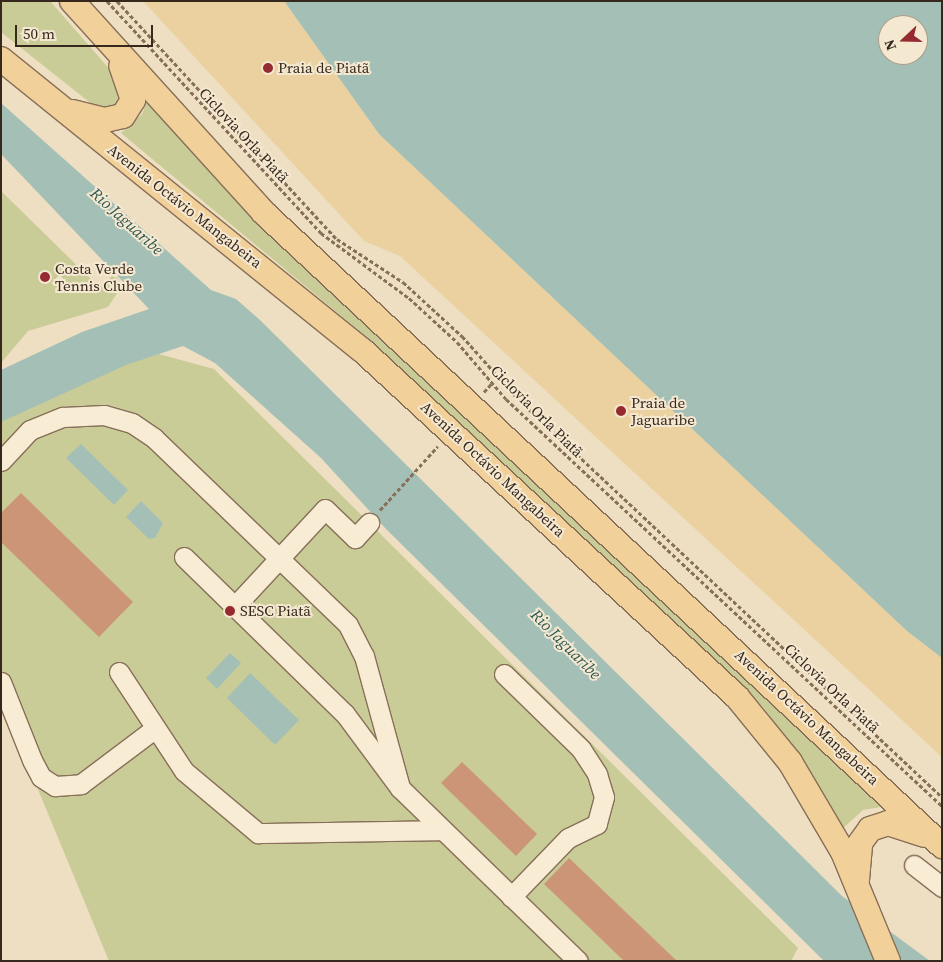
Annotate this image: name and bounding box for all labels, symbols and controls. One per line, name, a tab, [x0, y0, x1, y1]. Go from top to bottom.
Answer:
scale bar	[18, 15, 155, 47]
north arrow	[878, 15, 928, 65]
text: 50 m	[23, 23, 55, 44]
text: N	[879, 37, 901, 53]
place label: Praia de Piatã	[278, 59, 369, 77]
marker: Praia de Piatã	[262, 62, 274, 74]
street label: Ciclovia Orla Piatã	[196, 84, 292, 186]
street label: Avenida Octávio Mangabeira	[104, 140, 266, 272]
water label: Rio Jaguaribe	[87, 183, 167, 259]
place label: Costa Verde Tennis Clube	[55, 259, 142, 294]
marker: Costa Verde Tennis Clube	[39, 271, 51, 283]
street label: Ciclovia Orla Piatã	[487, 361, 587, 461]
place label: Praia de Jaguaribe	[631, 393, 695, 428]
street label: Avenida Octávio Mangabeira	[417, 397, 569, 541]
marker: Praia de Jaguaribe	[615, 405, 627, 417]
place label: SESC Piatã	[240, 602, 311, 620]
marker: SESC Piatã	[224, 605, 236, 617]
water label: Rio Jaguaribe	[527, 605, 605, 683]
street label: Ciclovia Orla Piatã	[781, 640, 883, 736]
street label: Avenida Octávio Mangabeira	[731, 645, 883, 789]

